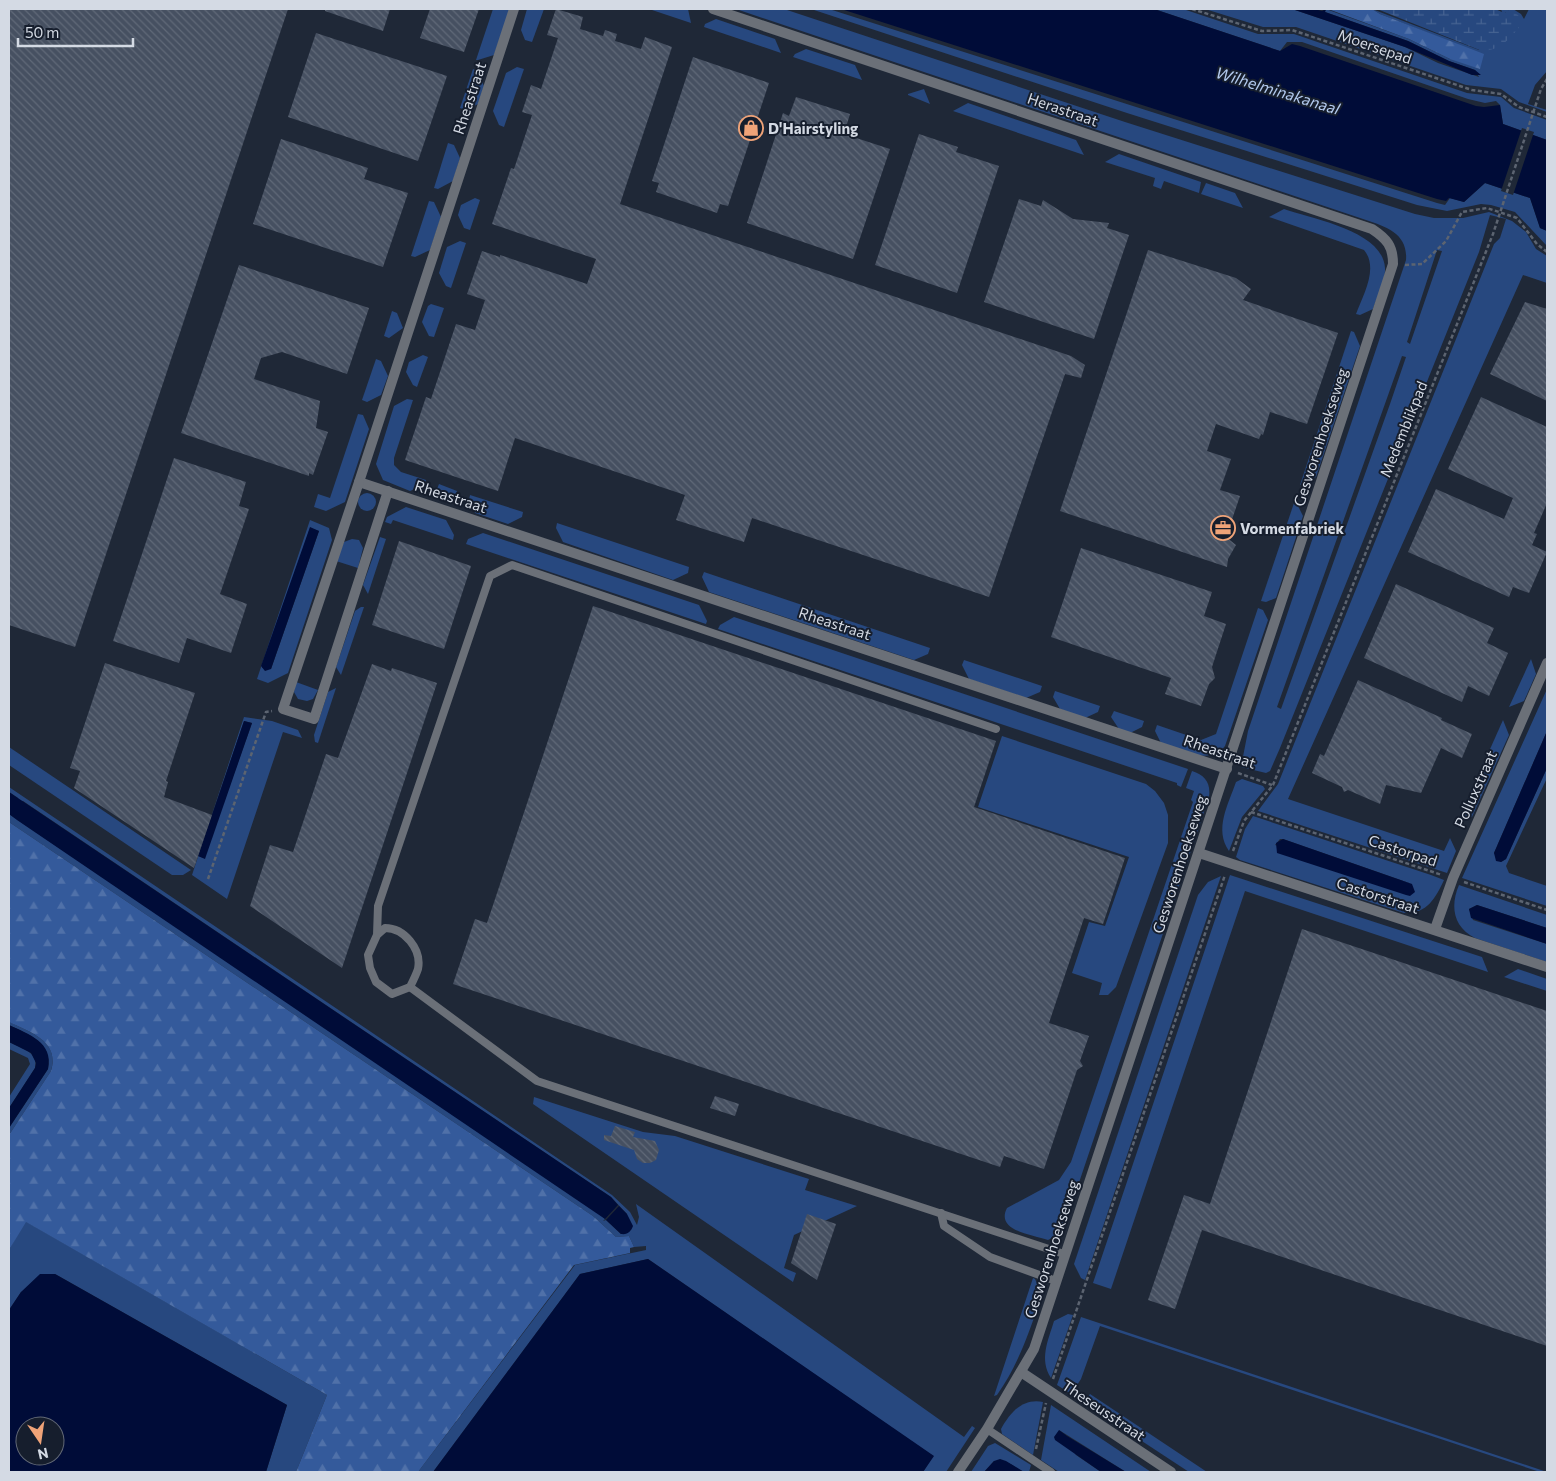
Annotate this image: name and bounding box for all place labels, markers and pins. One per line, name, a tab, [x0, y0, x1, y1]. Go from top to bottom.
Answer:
shop icon: D'Hairstyling	[738, 115, 764, 141]
place label: D'Hairstyling	[768, 119, 858, 137]
office icon: Vormenfabriek	[1210, 515, 1236, 541]
place label: Vormenfabriek	[1240, 519, 1344, 537]

